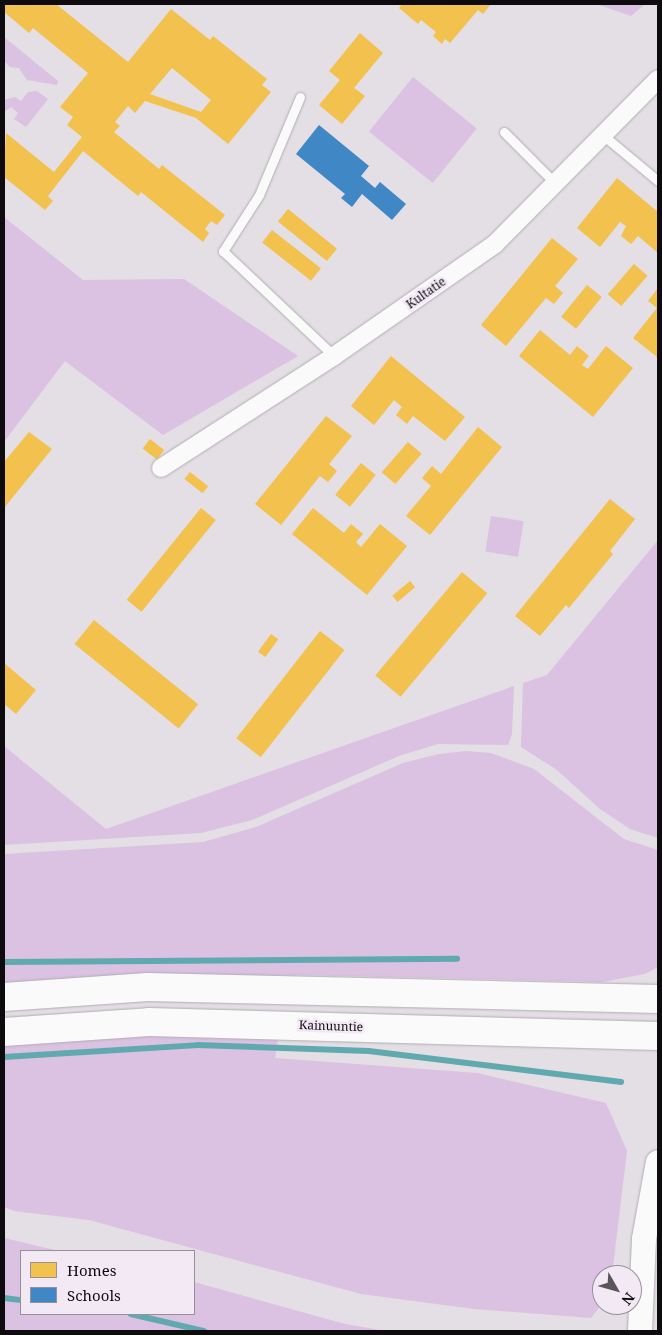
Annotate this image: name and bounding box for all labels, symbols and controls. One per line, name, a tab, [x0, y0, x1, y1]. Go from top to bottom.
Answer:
street label: Kultatie	[403, 274, 449, 312]
street label: Kainuuntie	[299, 1018, 363, 1034]
legend	[20, 1250, 195, 1315]
text: Homes	[67, 1260, 117, 1280]
north arrow	[592, 1265, 642, 1315]
text: Schools	[67, 1285, 121, 1305]
text: N	[618, 1289, 639, 1309]

